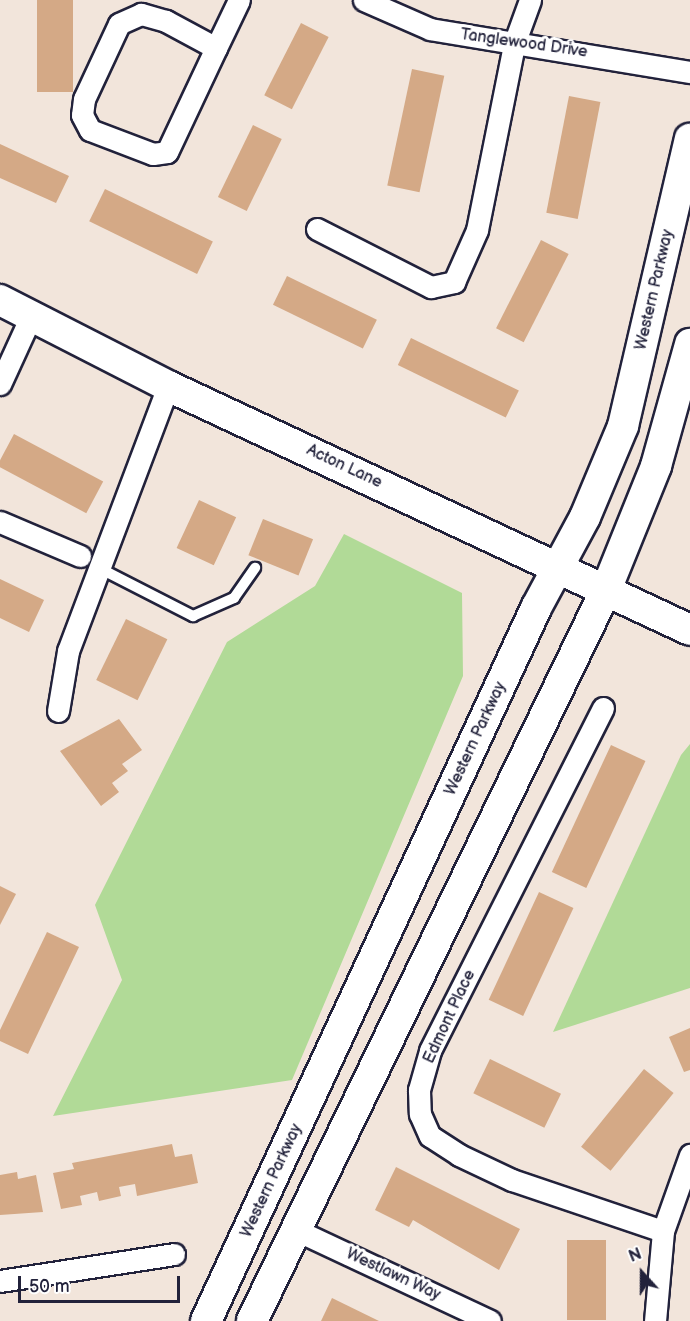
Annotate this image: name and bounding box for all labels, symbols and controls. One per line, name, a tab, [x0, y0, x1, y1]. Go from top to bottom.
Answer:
street label: Tanglewood Drive	[459, 26, 589, 62]
street label: Western Parkway	[632, 228, 678, 352]
street label: Acton Lane	[303, 441, 385, 493]
street label: Western Parkway	[441, 679, 511, 799]
street label: Edmont Place	[420, 967, 480, 1067]
street label: Western Parkway	[237, 1121, 307, 1241]
north arrow	[612, 1243, 672, 1303]
street label: Westlawn Way	[342, 1245, 444, 1305]
text: N	[626, 1245, 644, 1267]
scale bar	[21, 1264, 183, 1302]
text: 50 m	[29, 1276, 70, 1297]

